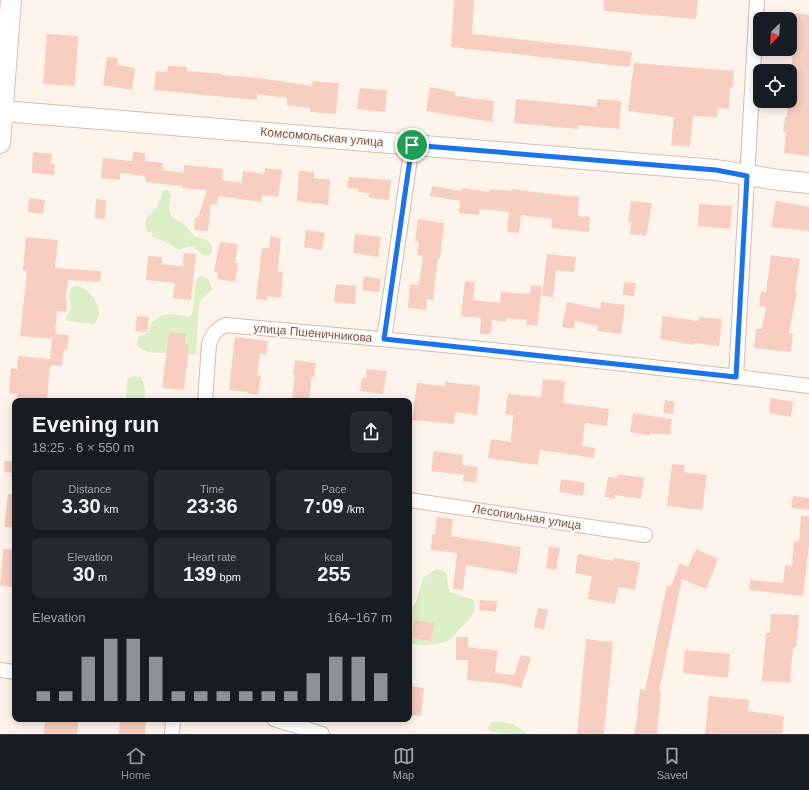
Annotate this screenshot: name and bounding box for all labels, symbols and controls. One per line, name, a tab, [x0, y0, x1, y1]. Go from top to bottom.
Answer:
north arrow	[753, 12, 797, 56]
map controls	[753, 12, 797, 108]
button: locate	[753, 64, 797, 108]
street label: Комсомольская улица	[260, 125, 385, 149]
pin	[395, 128, 429, 162]
icon: arrive	[401, 134, 423, 156]
street label: улица Пшеничникова	[253, 321, 373, 345]
button: share	[350, 411, 392, 453]
text: Evening run	[32, 412, 159, 437]
text: 18:25 · 6 × 550 m	[32, 440, 134, 455]
text: Distance	[69, 483, 111, 495]
text: Time	[200, 483, 224, 495]
text: Pace	[321, 483, 347, 495]
text: 3.30	[62, 495, 101, 517]
text: 23:36	[186, 495, 238, 517]
text: 7:09	[304, 495, 344, 517]
street label: Лесопильная улица	[472, 501, 583, 533]
text: km	[101, 503, 118, 515]
text: /km	[344, 503, 364, 515]
text: Elevation	[67, 551, 113, 563]
text: Heart rate	[188, 551, 236, 563]
text: kcal	[324, 551, 344, 563]
text: 30	[73, 563, 95, 585]
text: 139	[183, 563, 216, 585]
text: 255	[317, 563, 351, 585]
text: m	[95, 571, 107, 583]
text: bpm	[216, 571, 241, 583]
text: Elevation	[32, 610, 85, 625]
text: 164–167 m	[327, 610, 392, 625]
tab: Home	[121, 745, 150, 781]
tab: Map	[393, 745, 415, 781]
tab: Saved	[657, 745, 688, 781]

